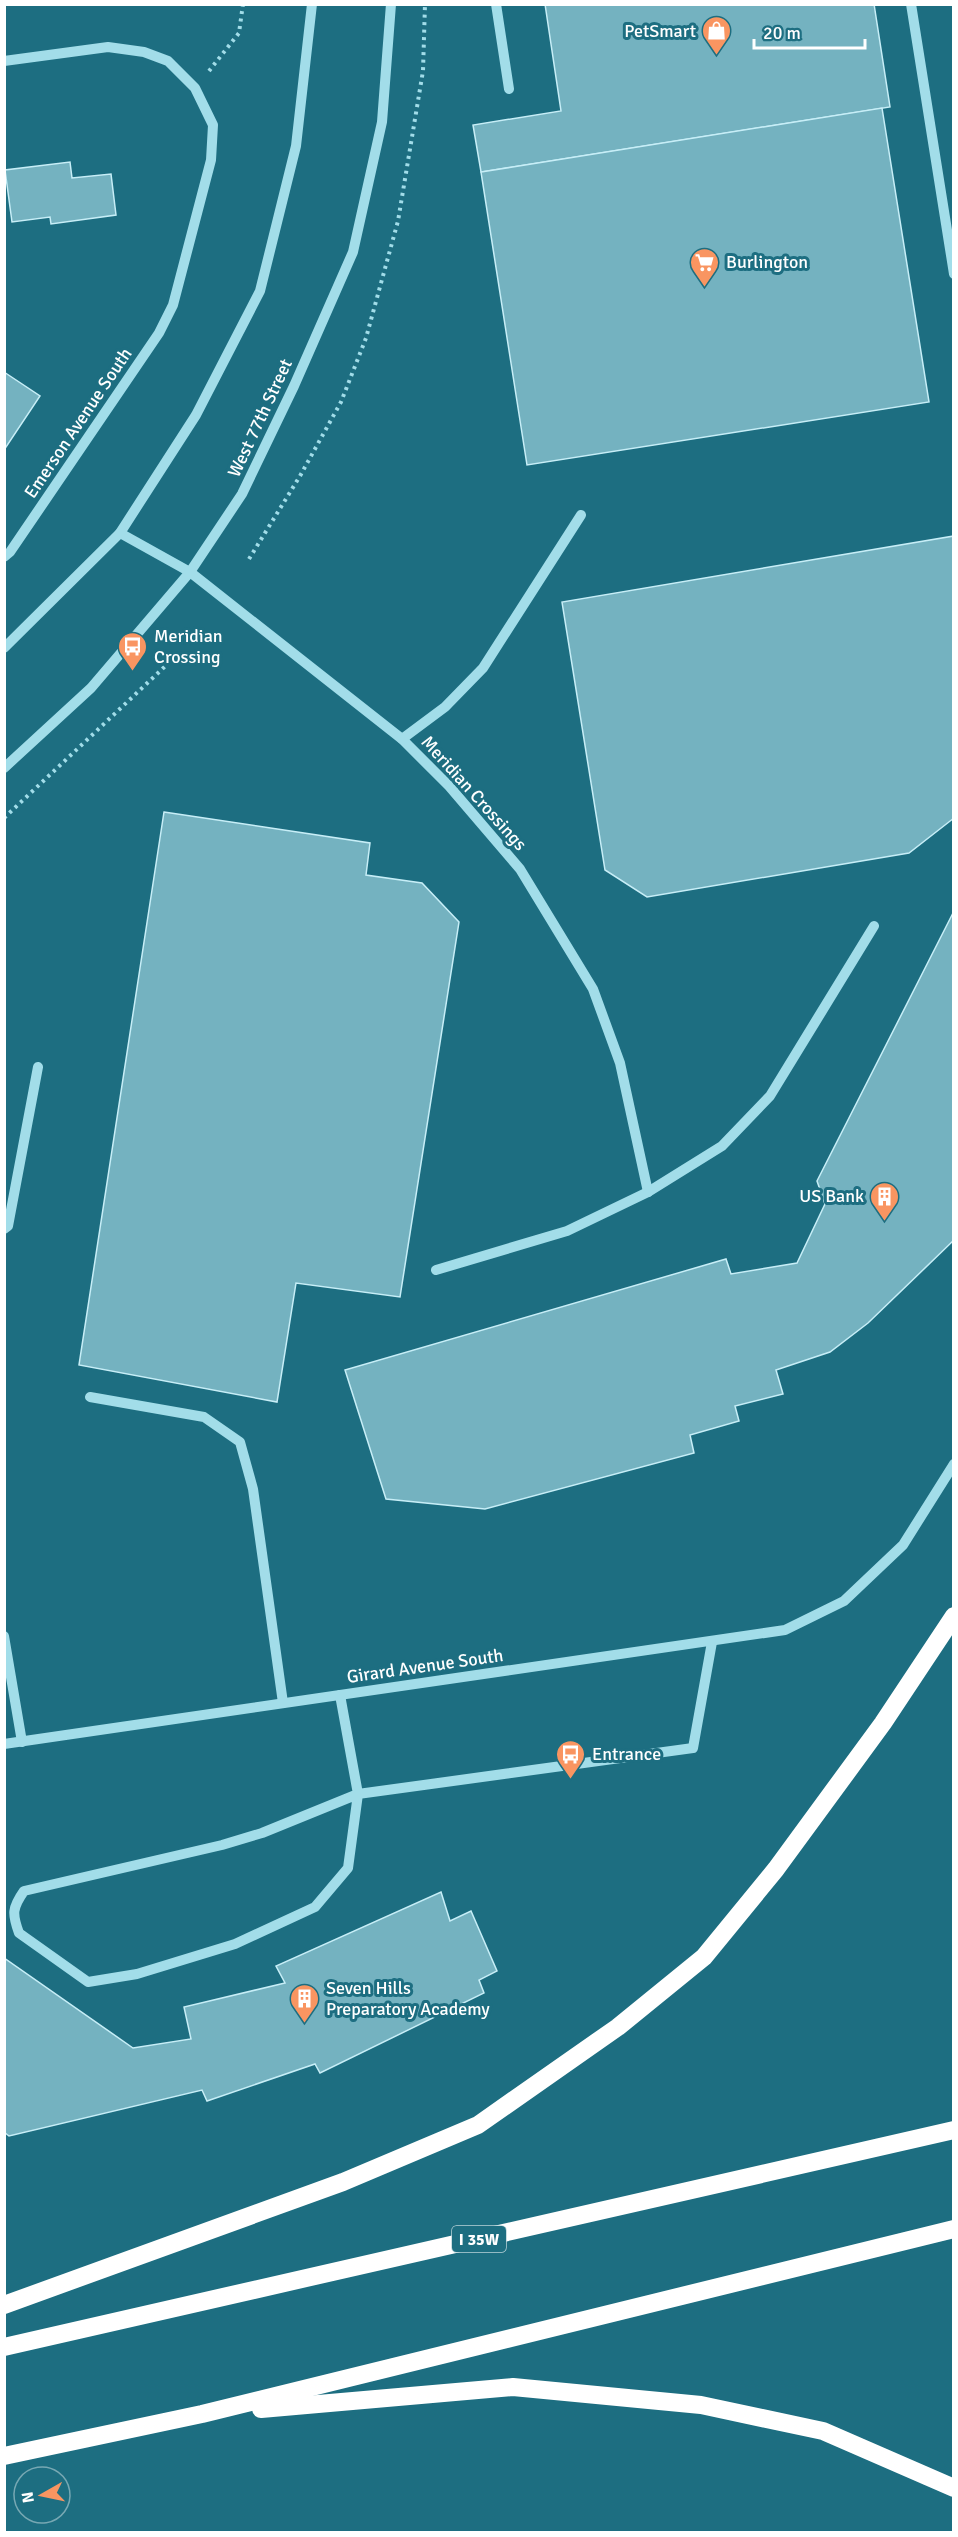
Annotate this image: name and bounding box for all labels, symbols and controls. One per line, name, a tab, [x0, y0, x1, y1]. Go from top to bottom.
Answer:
scale bar	[754, 12, 865, 50]
shop icon: PetSmart	[701, 15, 733, 57]
place label: PetSmart	[624, 20, 696, 42]
text: 20 m	[763, 22, 801, 44]
supermarket icon: Burlington	[689, 246, 721, 288]
place label: Burlington	[726, 251, 808, 273]
street label: Emerson Avenue South	[19, 344, 137, 502]
street label: West 77th Street	[223, 355, 297, 481]
place label: Meridian Crossing	[154, 625, 223, 668]
bus stop icon: Meridian Crossing	[117, 630, 149, 672]
street label: Meridian Crossings	[417, 731, 531, 855]
building icon: US Bank	[869, 1180, 901, 1222]
place label: US Bank	[799, 1185, 864, 1207]
street label: Girard Avenue South	[345, 1644, 505, 1688]
bus stop icon: Entrance	[555, 1738, 587, 1780]
place label: Entrance	[592, 1743, 661, 1765]
place label: Seven Hills Preparatory Academy	[326, 1977, 490, 2020]
building icon: Seven Hills Preparatory Academy	[289, 1982, 321, 2024]
road number: I 35W	[452, 2226, 506, 2252]
north arrow	[12, 2465, 72, 2525]
text: N	[17, 2490, 39, 2504]

